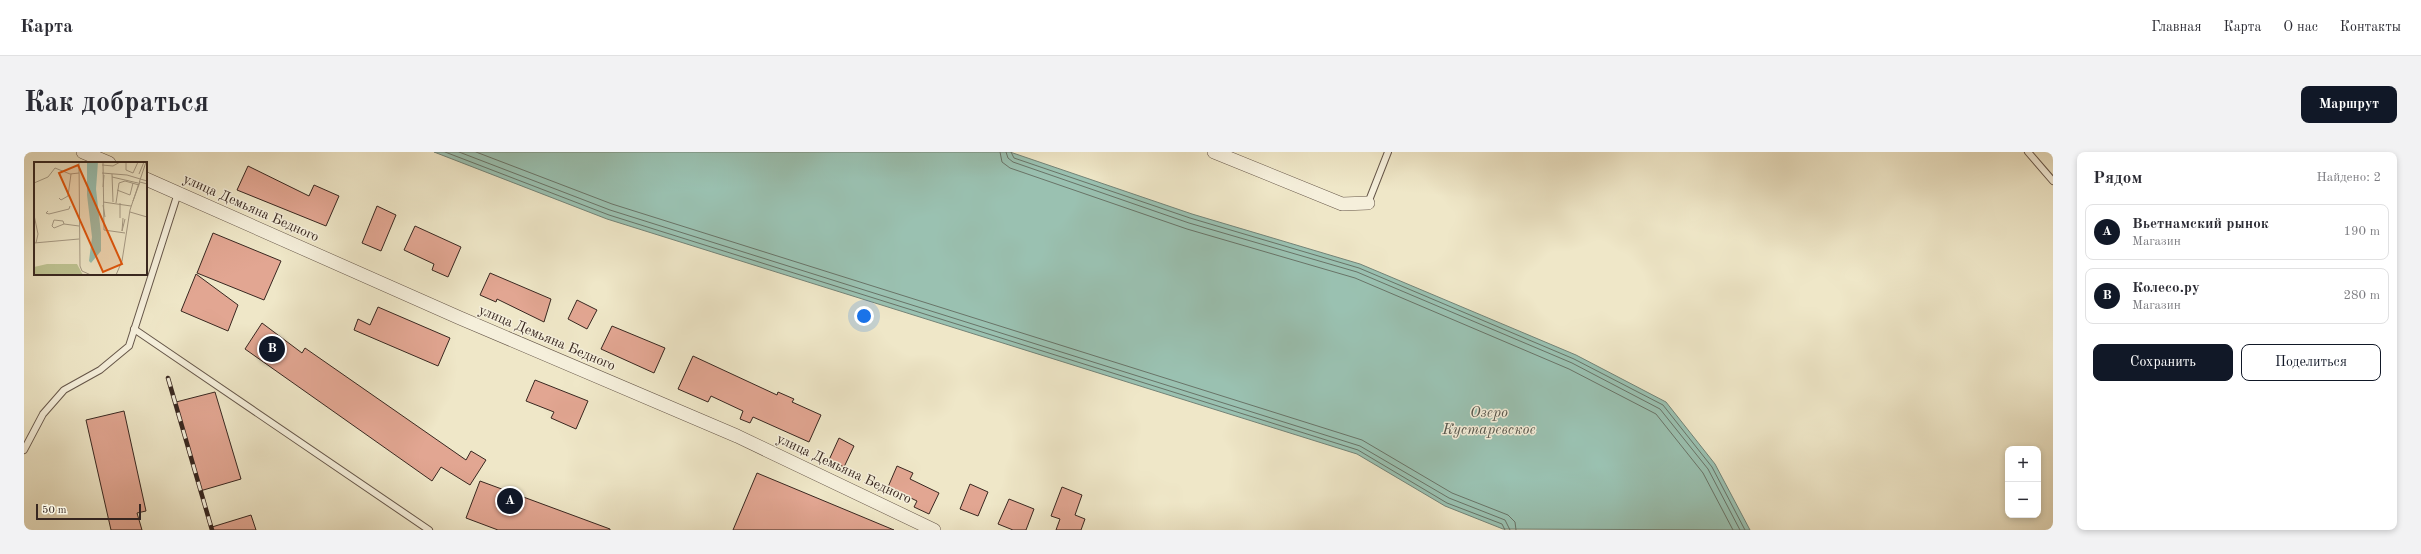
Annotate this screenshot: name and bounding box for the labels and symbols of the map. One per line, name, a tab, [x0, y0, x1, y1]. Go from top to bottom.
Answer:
inset map	[34, 162, 147, 275]
street label: улица Демьяна Бедного	[181, 172, 321, 244]
street label: улица Демьяна Бедного	[477, 303, 617, 373]
your location	[854, 306, 874, 326]
pin: B	[259, 334, 285, 364]
water label: Озеро Кустаревское	[1441, 406, 1536, 438]
street label: улица Демьяна Бедного	[774, 432, 914, 506]
pin: A	[497, 486, 523, 516]
scale bar	[36, 502, 141, 521]

